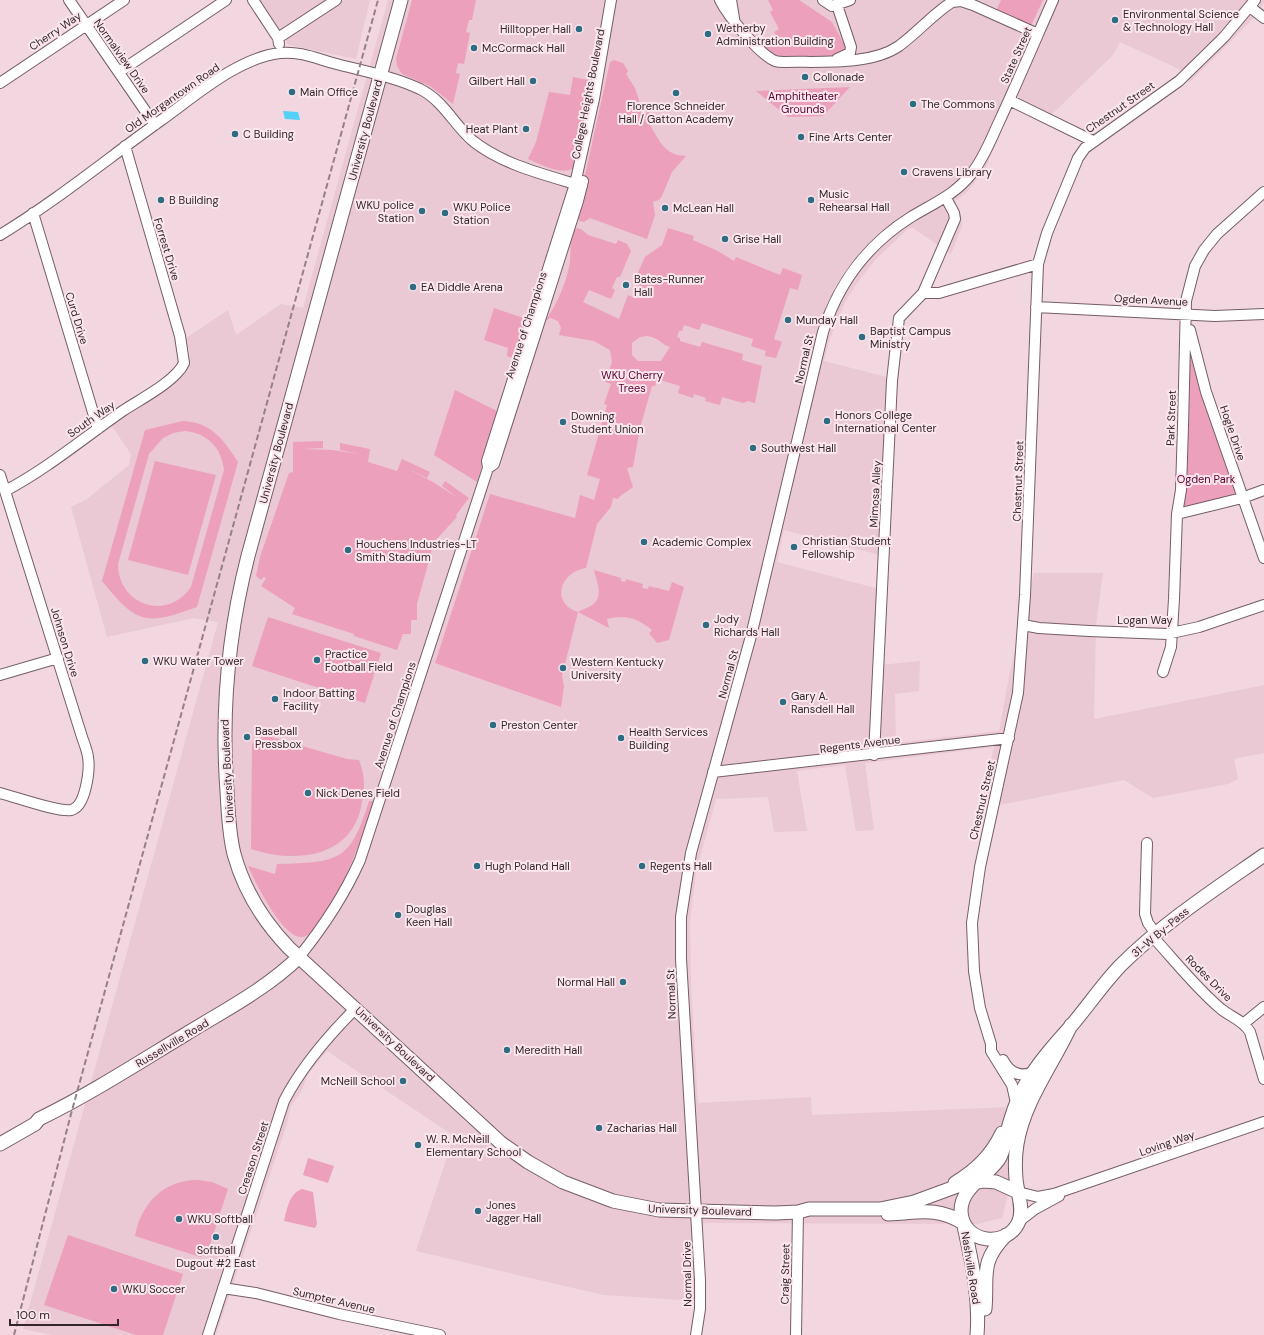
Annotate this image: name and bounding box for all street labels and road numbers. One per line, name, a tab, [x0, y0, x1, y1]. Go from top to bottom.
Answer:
street label: Cherry Way	[26, 9, 84, 53]
street label: Normalview Drive	[91, 16, 153, 96]
street label: State Street	[997, 24, 1035, 86]
street label: College Heights Boulevard	[568, 28, 608, 160]
street label: Old Morgantown Road	[122, 60, 222, 136]
street label: University Boulevard	[345, 78, 385, 182]
street label: Chestnut Street	[1083, 78, 1157, 136]
street label: Forrest Drive	[151, 216, 183, 282]
street label: Avenue of Champions	[502, 270, 550, 380]
street label: Curd Drive	[62, 290, 92, 346]
street label: Ogden Avenue	[1114, 291, 1188, 309]
street label: Normal St	[792, 333, 816, 385]
street label: Park Street	[1163, 390, 1179, 446]
street label: South Way	[65, 398, 117, 440]
street label: University Boulevard	[256, 401, 296, 505]
street label: Hogle Drive	[1217, 403, 1249, 463]
street label: Chestnut Street	[1010, 440, 1026, 522]
street label: Mimosa Alley	[866, 460, 884, 528]
street label: Johnson Drive	[48, 606, 82, 678]
street label: Logan Way	[1117, 613, 1173, 627]
street label: Normal St	[715, 648, 741, 700]
street label: Avenue of Champions	[371, 660, 419, 770]
street label: University Boulevard	[217, 719, 237, 823]
street label: Regents Avenue	[819, 732, 901, 756]
street label: Chestnut Street	[966, 759, 998, 841]
street label: 31-W By-Pass	[1128, 904, 1192, 960]
street label: Rodes Drive	[1183, 952, 1235, 1004]
street label: Normal St	[663, 969, 679, 1019]
street label: University Boulevard	[352, 1004, 438, 1085]
street label: Russellville Road	[133, 1016, 211, 1070]
street label: Creason Street	[235, 1119, 271, 1197]
street label: Loving Way	[1137, 1127, 1197, 1159]
street label: University Boulevard	[648, 1201, 752, 1219]
street label: Nashville Road	[958, 1231, 984, 1305]
street label: Normal Drive	[679, 1241, 695, 1307]
street label: Craig Street	[777, 1243, 793, 1305]
street label: Sumpter Avenue	[292, 1284, 376, 1316]

